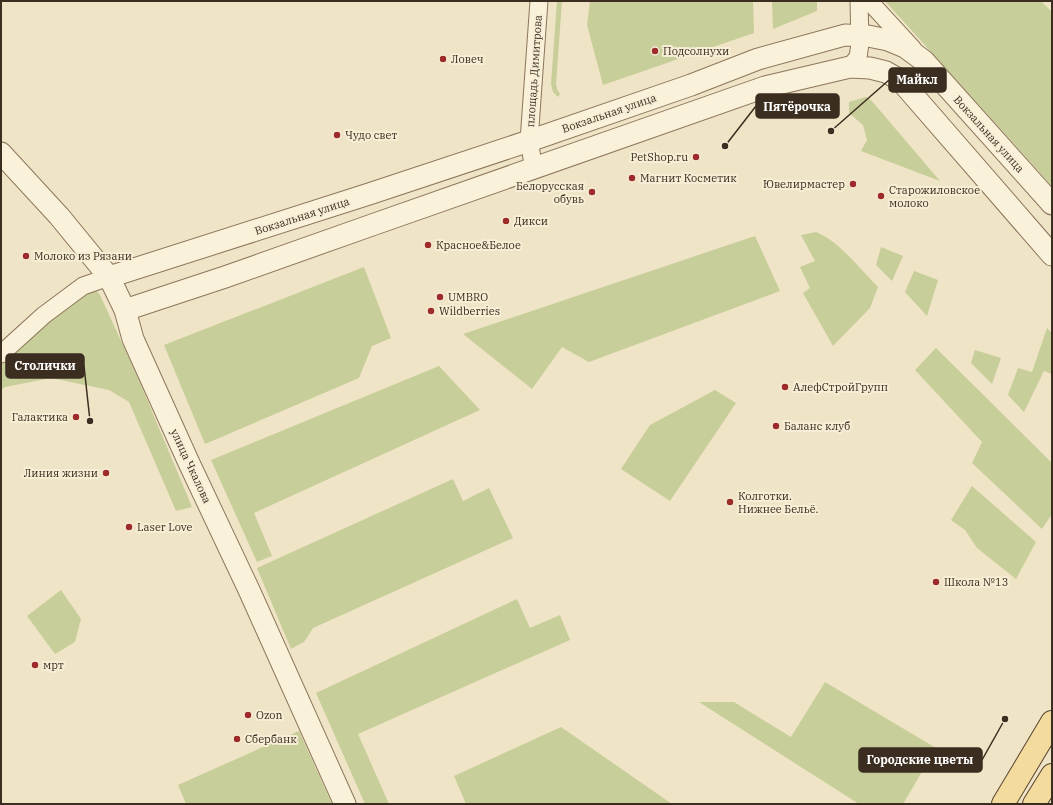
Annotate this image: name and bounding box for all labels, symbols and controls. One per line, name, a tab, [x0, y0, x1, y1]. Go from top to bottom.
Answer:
street label: площадь Димитрова	[523, 14, 545, 128]
place label: Подсолнухи	[663, 44, 729, 58]
marker: Подсолнухи	[650, 46, 660, 56]
place label: Ловеч	[451, 52, 484, 66]
marker: Ловеч	[438, 54, 448, 64]
callout: Майкл	[889, 68, 946, 92]
text: Майкл	[896, 72, 938, 87]
street label: Вокзальная улица	[560, 90, 658, 136]
street label: Вокзальная улица	[951, 93, 1027, 175]
callout: Пятёрочка	[756, 94, 839, 118]
text: Пятёрочка	[763, 99, 831, 114]
place label: Чудо свет	[345, 128, 398, 142]
marker: Чудо свет	[332, 130, 342, 140]
place label: PetShop.ru	[631, 150, 688, 164]
marker: PetShop.ru	[691, 152, 701, 162]
place label: Магнит Косметик	[640, 171, 737, 185]
marker: Магнит Косметик	[627, 173, 637, 183]
place label: Ювелирмастер	[763, 177, 845, 191]
place label: Белорусская обувь	[516, 179, 584, 206]
marker: Ювелирмастер	[848, 179, 858, 189]
place label: Старожиловское молоко	[889, 183, 980, 210]
marker: Белорусская обувь	[587, 187, 597, 197]
marker: Старожиловское молоко	[876, 191, 886, 201]
street label: Вокзальная улица	[253, 194, 351, 238]
place label: Дикси	[514, 214, 548, 228]
marker: Дикси	[501, 216, 511, 226]
place label: Красное&Белое	[436, 238, 521, 252]
marker: Красное&Белое	[423, 240, 433, 250]
place label: Молоко из Рязани	[34, 249, 132, 263]
marker: Молоко из Рязани	[21, 251, 31, 261]
place label: UMBRO	[448, 290, 488, 304]
marker: UMBRO	[435, 292, 445, 302]
place label: Wildberries	[439, 304, 500, 318]
marker: Wildberries	[426, 306, 436, 316]
callout: Столички	[6, 354, 84, 378]
text: Столички	[14, 358, 76, 373]
place label: АлефСтройГрупп	[793, 380, 888, 394]
marker: АлефСтройГрупп	[780, 382, 790, 392]
place label: Галактика	[12, 410, 68, 424]
marker: Галактика	[71, 412, 81, 422]
place label: Баланс клуб	[784, 419, 850, 433]
marker: Баланс клуб	[771, 421, 781, 431]
street label: улица Чкалова	[168, 427, 214, 505]
place label: Линия жизни	[24, 466, 98, 480]
marker: Линия жизни	[101, 468, 111, 478]
place label: Колготки. Нижнее Бельё.	[738, 489, 818, 516]
marker: Колготки. Нижнее Бельё.	[725, 497, 735, 507]
place label: Laser Love	[137, 520, 193, 534]
marker: Laser Love	[124, 522, 134, 532]
place label: Школа №13	[944, 575, 1008, 589]
marker: Школа №13	[931, 577, 941, 587]
place label: мрт	[43, 658, 64, 672]
marker: мрт	[30, 660, 40, 670]
place label: Ozon	[256, 708, 283, 722]
marker: Ozon	[243, 710, 253, 720]
place label: Сбербанк	[245, 732, 297, 746]
marker: Сбербанк	[232, 734, 242, 744]
callout: Городские цветы	[859, 748, 982, 772]
text: Городские цветы	[867, 752, 973, 767]

